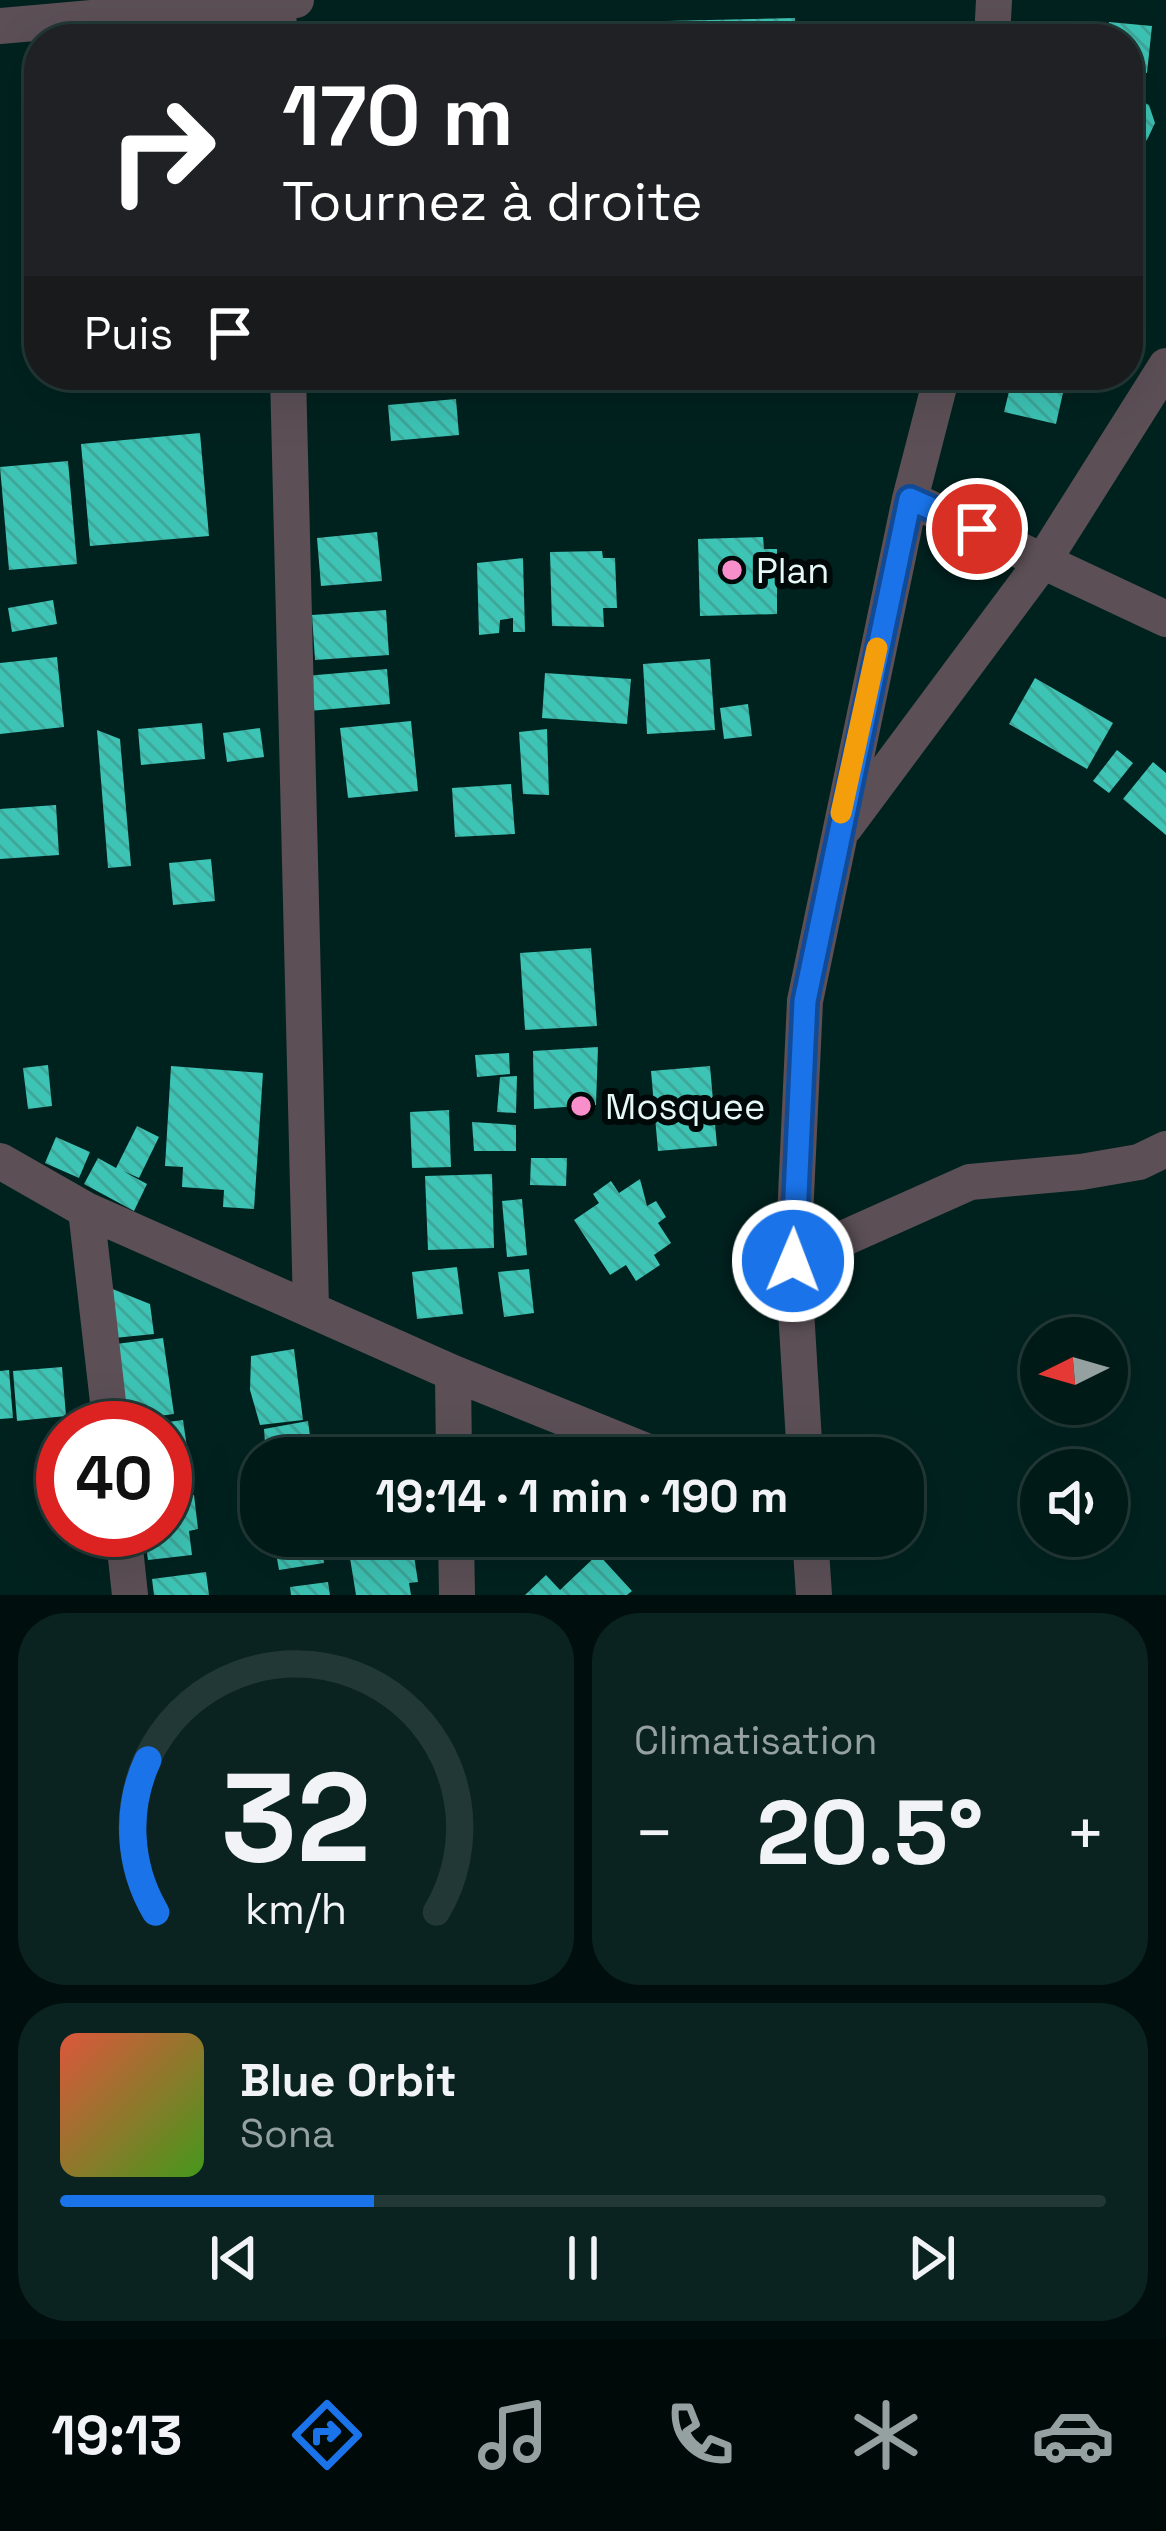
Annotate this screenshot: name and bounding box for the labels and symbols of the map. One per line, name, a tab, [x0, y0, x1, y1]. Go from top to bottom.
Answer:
pin	[926, 478, 1028, 580]
place label: Plan	[756, 548, 829, 594]
marker: Plan	[719, 557, 745, 583]
place label: Mosquee	[605, 1084, 765, 1130]
marker: Mosquee	[568, 1093, 594, 1119]
position arrow	[730, 1198, 856, 1324]
north arrow	[1020, 1317, 1128, 1425]
speed limit sign: 40	[36, 1401, 192, 1557]

